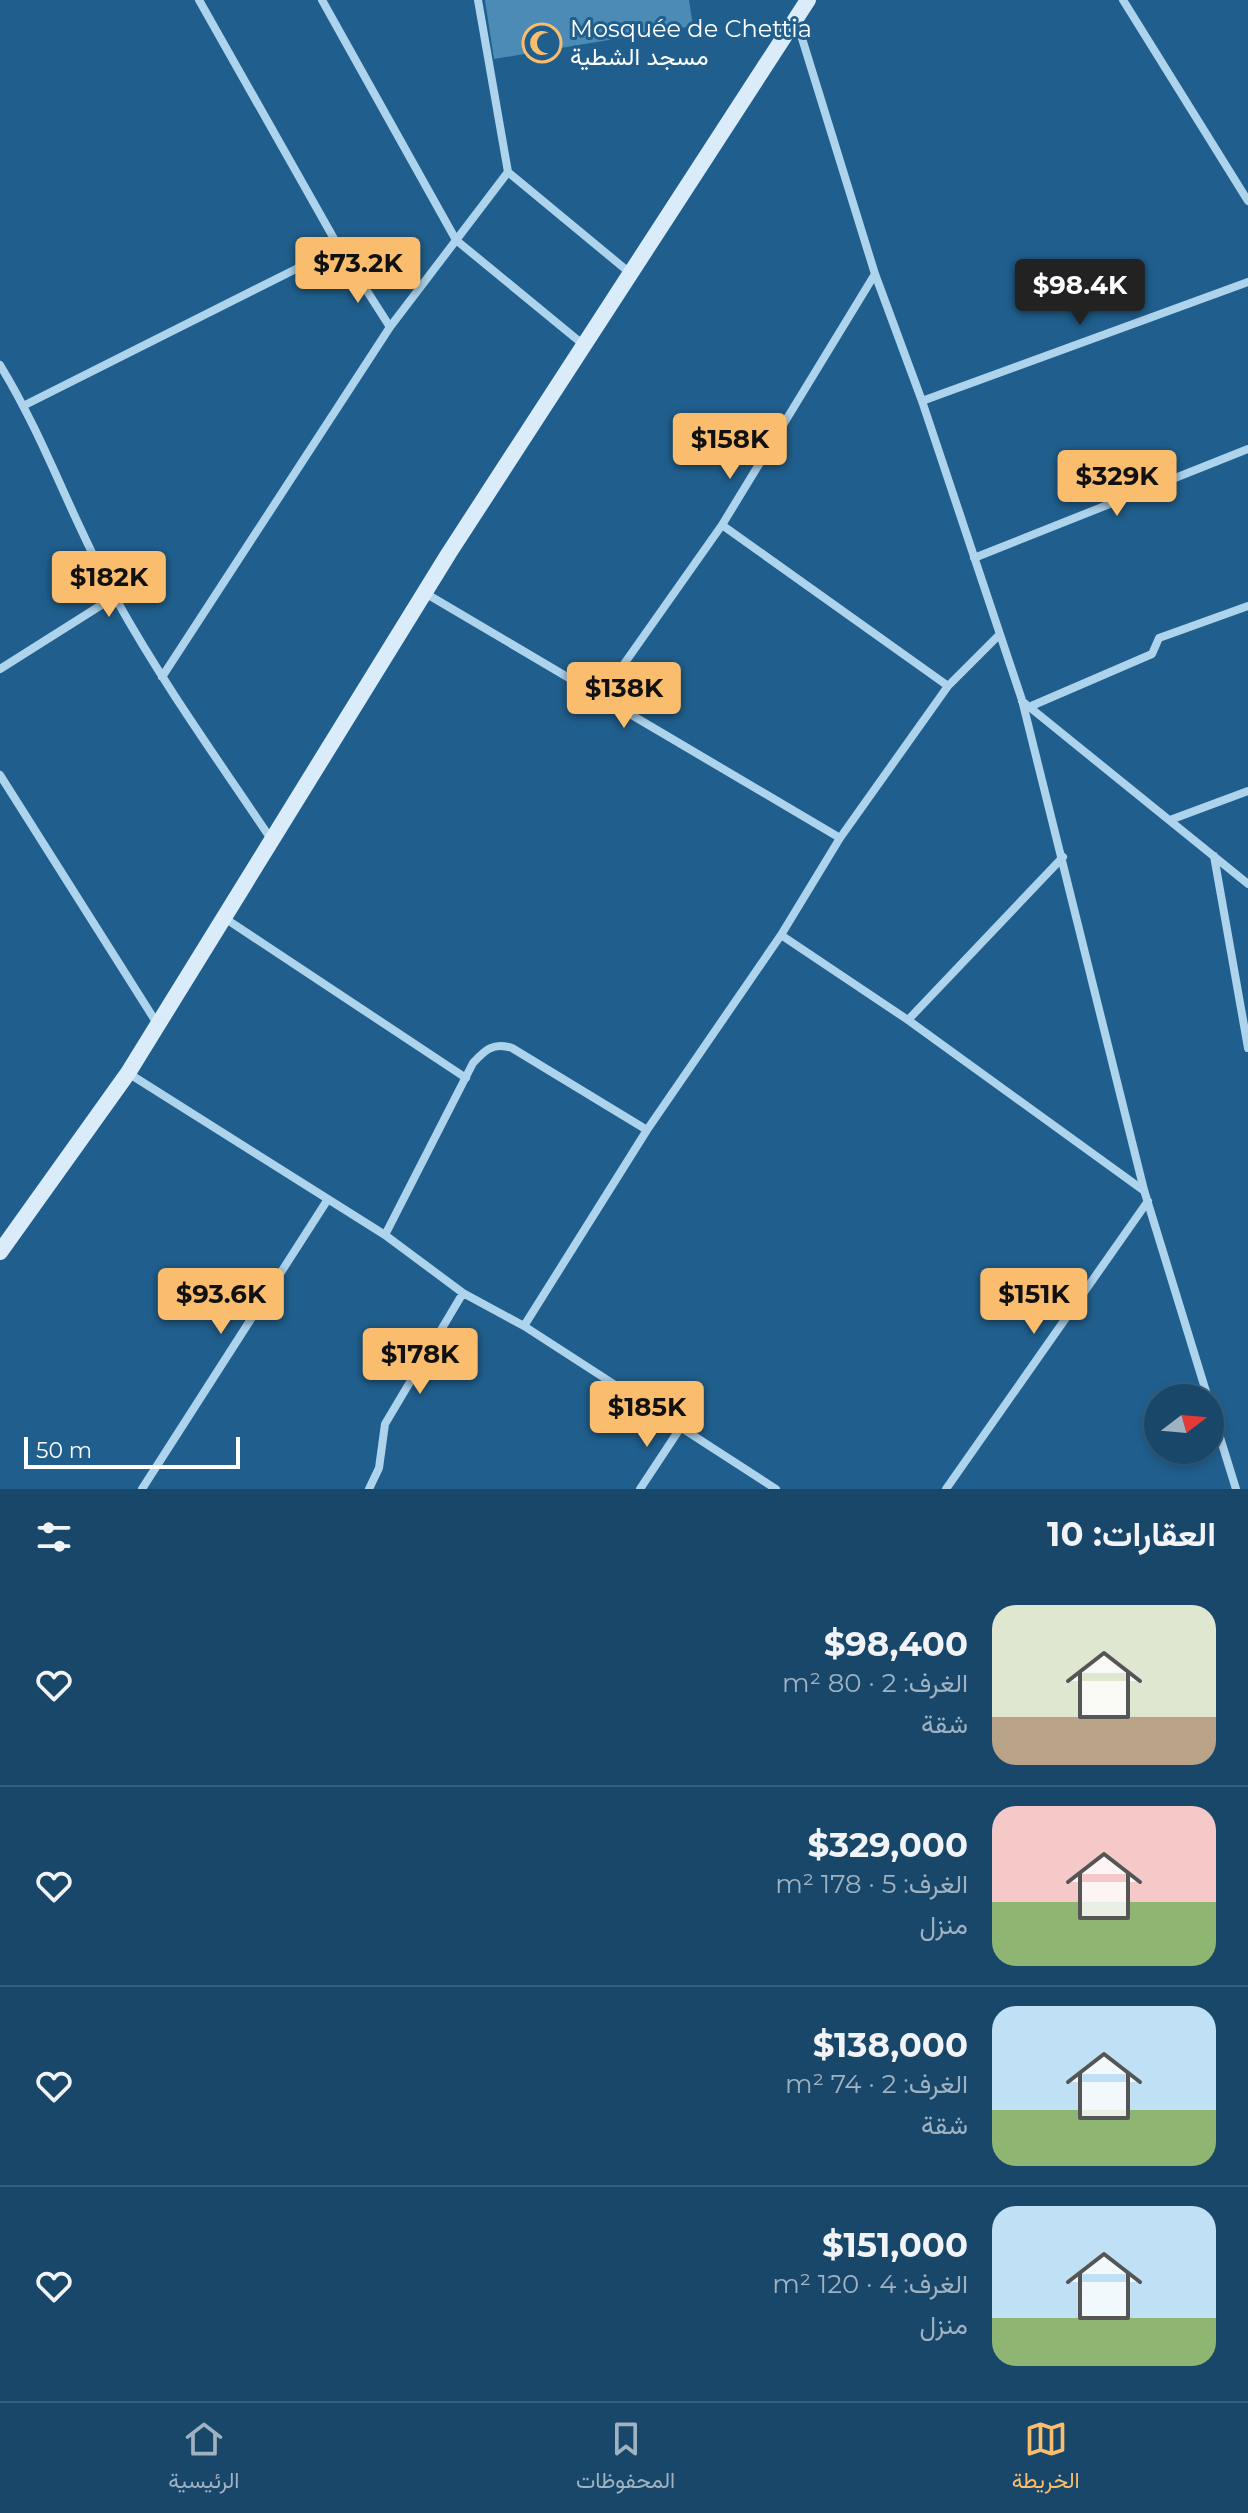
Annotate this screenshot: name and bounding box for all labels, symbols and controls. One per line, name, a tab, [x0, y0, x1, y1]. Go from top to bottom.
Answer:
place label: Mosquée de Chettia مسجد الشطية	[570, 14, 812, 71]
mosque icon: Mosquée de Chettia مسجد الشطية	[521, 22, 563, 64]
pin: $73.2K	[293, 237, 423, 305]
text: $73.2K	[313, 247, 403, 279]
pin: $98.4K	[1015, 259, 1145, 327]
text: $98.4K	[1033, 269, 1127, 301]
pin: $158K	[674, 413, 786, 481]
text: $158K	[691, 423, 769, 455]
pin: $329K	[1061, 450, 1173, 518]
text: $329K	[1076, 460, 1158, 492]
pin: $182K	[53, 551, 165, 619]
text: $182K	[70, 561, 148, 593]
pin: $138K	[568, 662, 680, 730]
text: $138K	[585, 672, 663, 704]
pin: $93.6K	[156, 1268, 286, 1336]
pin: $151K	[978, 1268, 1090, 1336]
text: $93.6K	[176, 1278, 266, 1310]
text: $151K	[998, 1278, 1070, 1310]
pin: $178K	[364, 1328, 476, 1396]
text: $178K	[381, 1338, 459, 1370]
pin: $185K	[591, 1381, 703, 1449]
north arrow	[1144, 1384, 1224, 1464]
map controls	[1144, 1384, 1224, 1464]
text: $185K	[608, 1391, 686, 1423]
scale bar	[24, 1433, 240, 1469]
text: 50 m	[36, 1437, 92, 1464]
text: العقارات: 10	[1047, 1513, 1216, 1555]
icon: filters	[32, 1515, 76, 1559]
text: $98,400	[824, 1623, 968, 1665]
icon: home	[1056, 1637, 1152, 1733]
icon: heart	[32, 1663, 76, 1707]
text: الغرف: 2 · 80 m²	[782, 1667, 968, 1699]
text: شقة	[921, 1708, 968, 1740]
text: $329,000	[807, 1824, 968, 1866]
icon: home	[1056, 1838, 1152, 1934]
icon: heart	[32, 1864, 76, 1908]
text: الغرف: 5 · 178 m²	[775, 1868, 968, 1900]
text: منزل	[919, 1909, 968, 1941]
text: $138,000	[813, 2024, 968, 2066]
icon: home	[1056, 2038, 1152, 2134]
icon: heart	[32, 2064, 76, 2108]
text: الغرف: 2 · 74 m²	[785, 2068, 968, 2100]
text: شقة	[921, 2109, 968, 2141]
text: $151,000	[822, 2224, 968, 2266]
icon: home	[1056, 2238, 1152, 2334]
icon: heart	[32, 2264, 76, 2308]
text: الغرف: 4 · 120 m²	[772, 2268, 968, 2300]
text: منزل	[919, 2309, 968, 2341]
tab: الرئيسية	[168, 2417, 239, 2500]
tab: المحفوظات	[576, 2417, 675, 2500]
tab: الخريطة	[1012, 2417, 1080, 2500]

